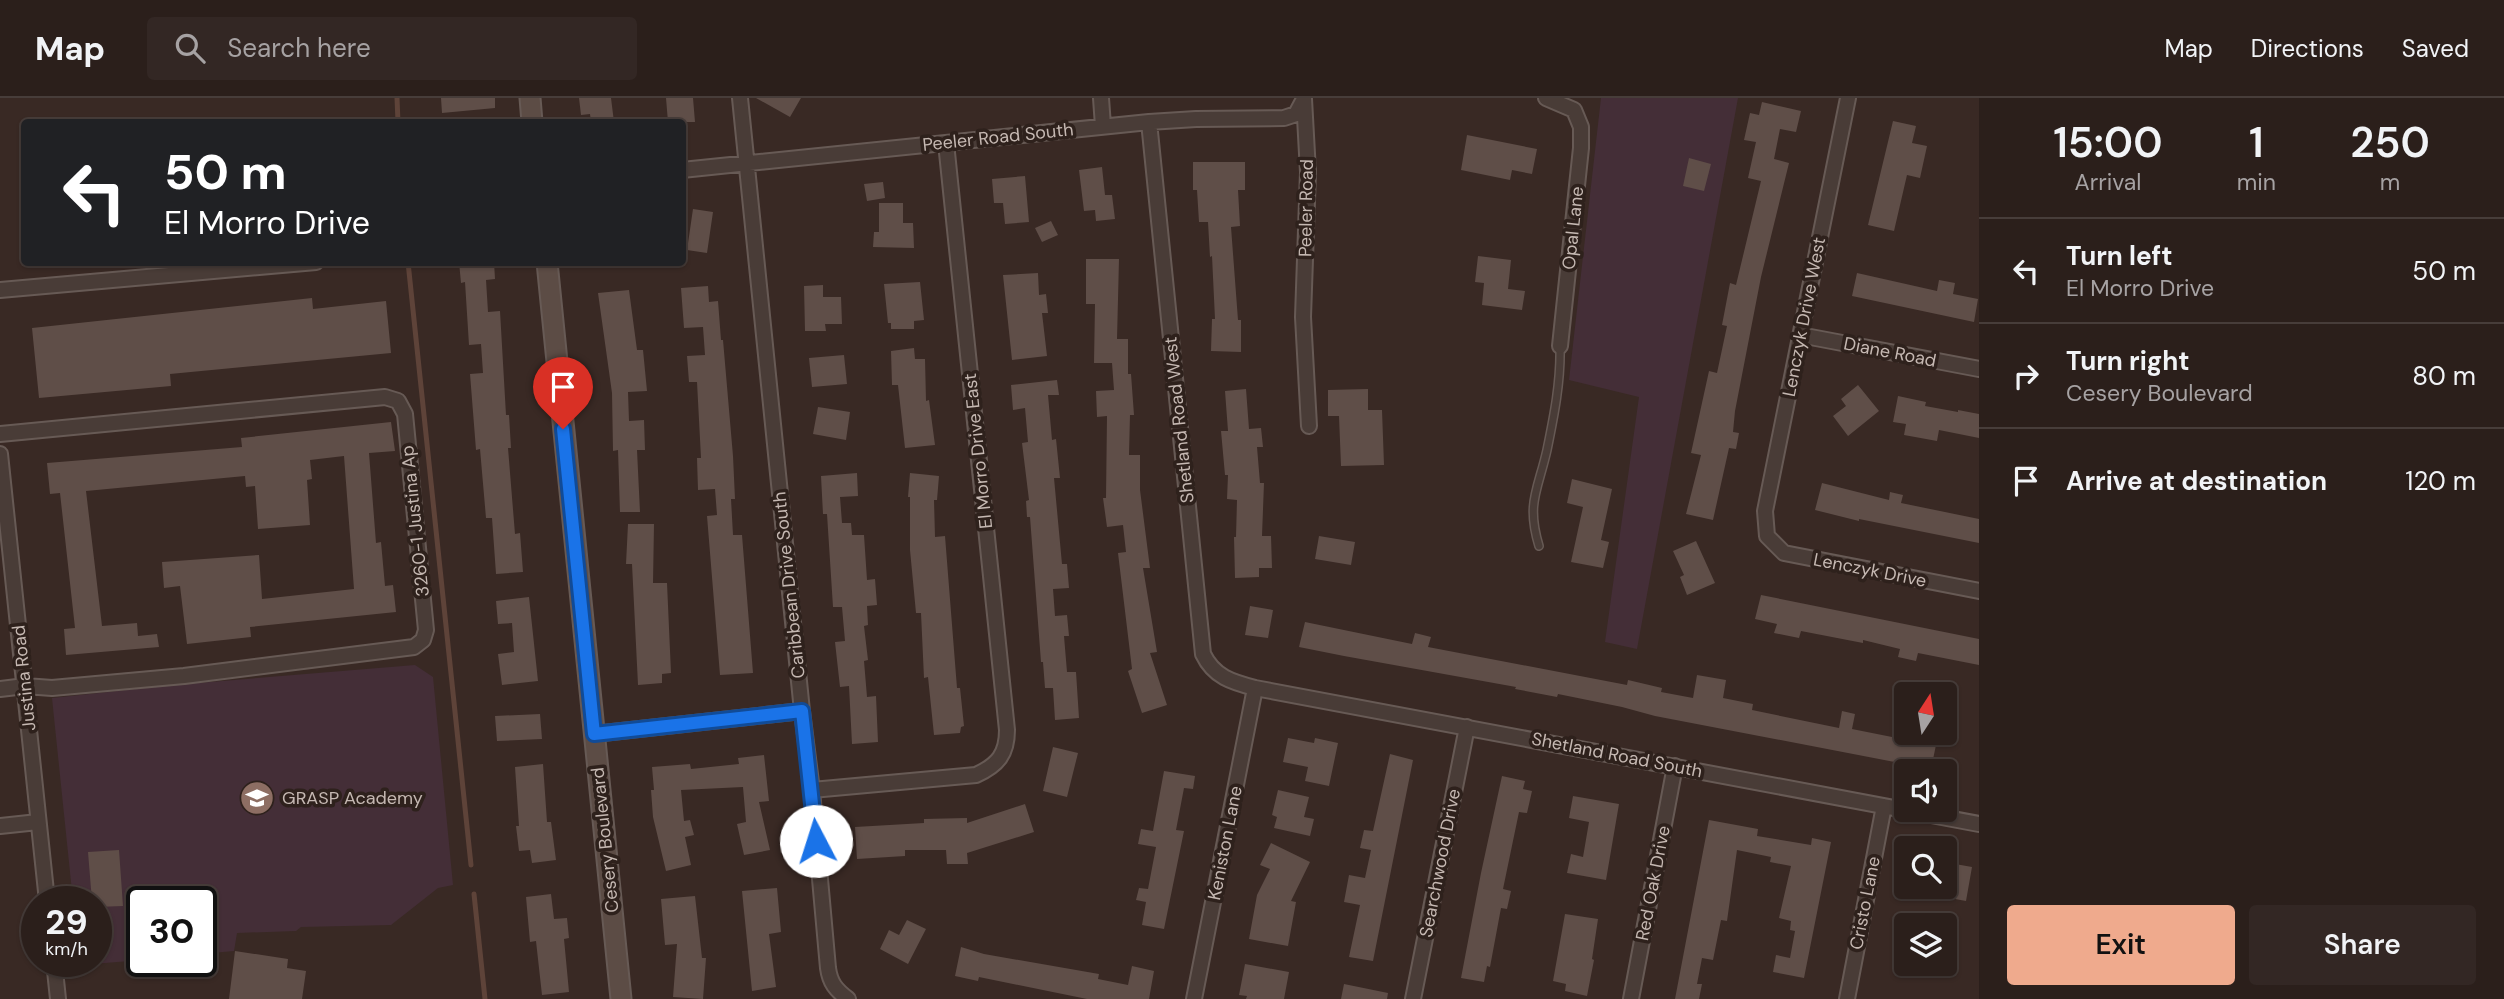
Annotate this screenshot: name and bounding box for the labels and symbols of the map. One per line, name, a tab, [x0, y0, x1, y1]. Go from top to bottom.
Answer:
street label: Peeler Road South	[921, 117, 1075, 157]
street label: Peeler Road	[1293, 159, 1319, 257]
street label: Opal Lane	[1557, 185, 1589, 271]
street label: Lenczyk Drive West	[1777, 235, 1831, 399]
street label: Diane Road	[1842, 331, 1938, 373]
street label: Shetland Road West	[1158, 336, 1200, 504]
pin	[533, 357, 593, 429]
street label: El Morro Drive East	[958, 372, 998, 530]
street label: 3260-1 Justina Ap	[395, 444, 435, 598]
street label: Caribbean Drive South	[767, 490, 811, 680]
street label: Lenczyk Drive	[1811, 547, 1929, 593]
street label: Justina Road	[7, 624, 41, 732]
north arrow	[1894, 682, 1956, 746]
street label: Shetland Road South	[1530, 727, 1704, 783]
street label: Cesery Boulevard	[585, 766, 625, 914]
school or university icon: GRASP Academy	[238, 779, 276, 817]
street label: Keniston Lane	[1202, 784, 1248, 902]
place label: GRASP Academy	[282, 786, 423, 810]
street label: Searchwood Drive	[1414, 787, 1466, 939]
position arrow	[779, 804, 853, 878]
street label: Red Oak Drive	[1630, 823, 1676, 943]
street label: Cristo Lane	[1844, 854, 1886, 952]
speed limit sign: 30	[126, 886, 217, 977]

